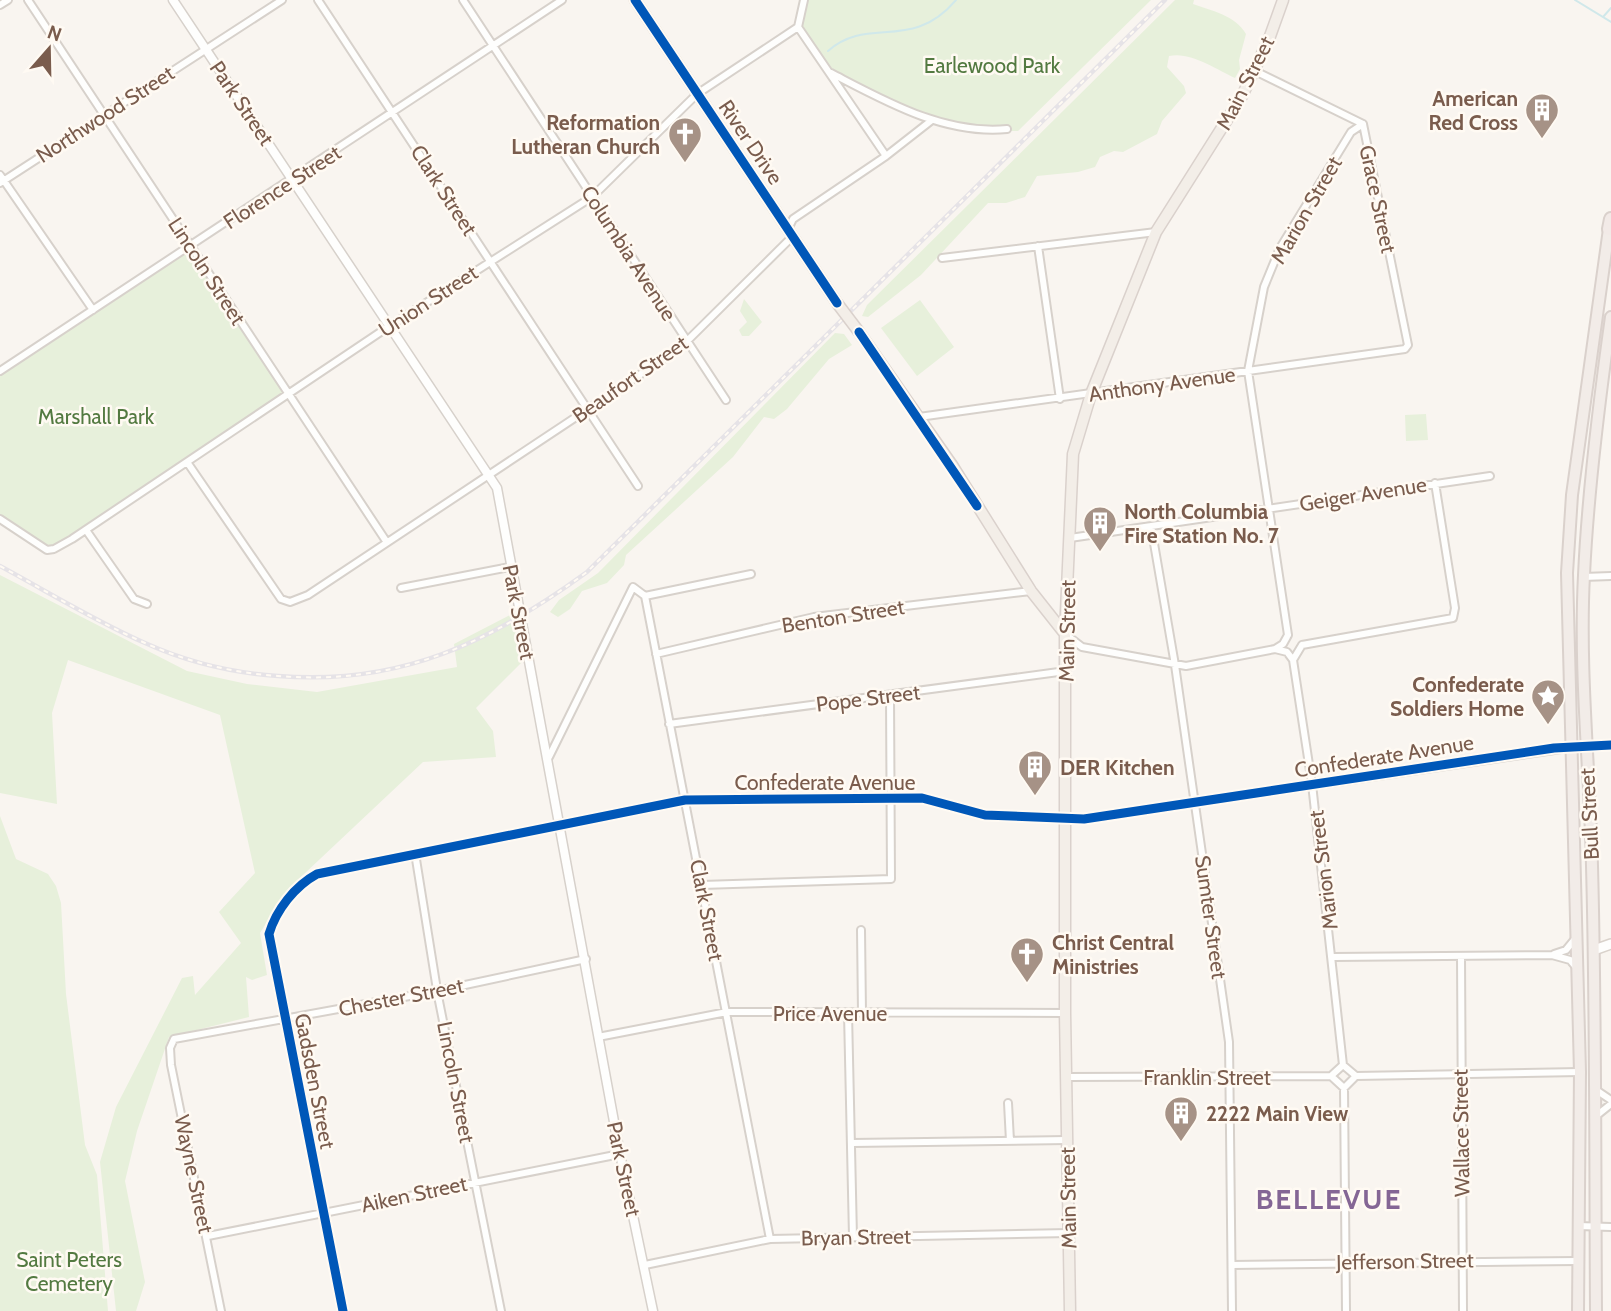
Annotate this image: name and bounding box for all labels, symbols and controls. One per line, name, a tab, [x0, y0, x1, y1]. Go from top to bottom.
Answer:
north arrow	[14, 14, 84, 84]
text: N	[44, 20, 65, 47]
street label: Main Street	[1211, 32, 1279, 134]
park label: Earlewood Park	[924, 53, 1061, 78]
street label: Park Street	[205, 56, 279, 150]
street label: Northwood Street	[31, 60, 179, 168]
place label: American Red Cross	[1428, 86, 1518, 135]
building icon: American Red Cross	[1523, 91, 1561, 140]
street label: River Drive	[714, 95, 788, 189]
place label: Reformation Lutheran Church	[511, 110, 660, 159]
church icon: Reformation Lutheran Church	[666, 115, 704, 164]
street label: Florence Street	[219, 140, 345, 234]
street label: Clark Street	[406, 140, 482, 240]
street label: Grace Street	[1354, 143, 1402, 255]
street label: Marion Street	[1265, 152, 1347, 268]
street label: Columbia Avenue	[576, 181, 682, 325]
street label: Lincoln Street	[163, 213, 251, 329]
street label: Union Street	[374, 260, 482, 342]
street label: Beaufort Street	[568, 330, 692, 428]
street label: Anthony Avenue	[1087, 361, 1237, 407]
park label: Marshall Park	[38, 404, 155, 429]
street label: Geiger Avenue	[1298, 472, 1429, 516]
place label: North Columbia Fire Station No. 7	[1124, 499, 1279, 548]
building icon: North Columbia Fire Station No. 7	[1081, 504, 1119, 553]
street label: Park Street	[498, 562, 540, 662]
street label: Main Street	[1054, 580, 1080, 682]
street label: Benton Street	[780, 594, 906, 638]
place label: Confederate Soldiers Home	[1390, 672, 1524, 721]
place icon: Confederate Soldiers Home	[1529, 677, 1567, 726]
street label: Pope Street	[815, 679, 921, 717]
street label: Confederate Avenue	[1293, 729, 1476, 783]
building icon: DER Kitchen	[1016, 748, 1054, 797]
place label: DER Kitchen	[1060, 755, 1174, 780]
street label: Bull Street	[1574, 767, 1604, 861]
street label: Confederate Avenue	[734, 770, 916, 795]
street label: Marion Street	[1303, 809, 1343, 931]
street label: Sumter Street	[1190, 854, 1232, 980]
street label: Clark Street	[685, 857, 729, 963]
place label: Christ Central Ministries	[1052, 930, 1175, 979]
church icon: Christ Central Ministries	[1008, 935, 1046, 984]
street label: Chester Street	[336, 973, 466, 1021]
street label: Price Avenue	[773, 1001, 887, 1026]
street label: Gadsden Street	[290, 1011, 340, 1151]
street label: Lincoln Street	[432, 1019, 480, 1145]
street label: Franklin Street	[1143, 1065, 1271, 1090]
street label: Wallace Street	[1447, 1069, 1475, 1197]
building icon: 2222 Main View	[1162, 1094, 1200, 1143]
place label: 2222 Main View	[1206, 1101, 1349, 1126]
street label: Wayne Street	[169, 1112, 219, 1236]
street label: Park Street	[602, 1119, 646, 1219]
street label: Main Street	[1055, 1147, 1081, 1249]
street label: Aiken Street	[359, 1171, 469, 1217]
district label: BELLEVUE	[1256, 1182, 1402, 1216]
street label: Bryan Street	[801, 1224, 911, 1250]
park label: Saint Peters Cemetery	[16, 1247, 122, 1296]
street label: Jefferson Street	[1335, 1247, 1474, 1275]

